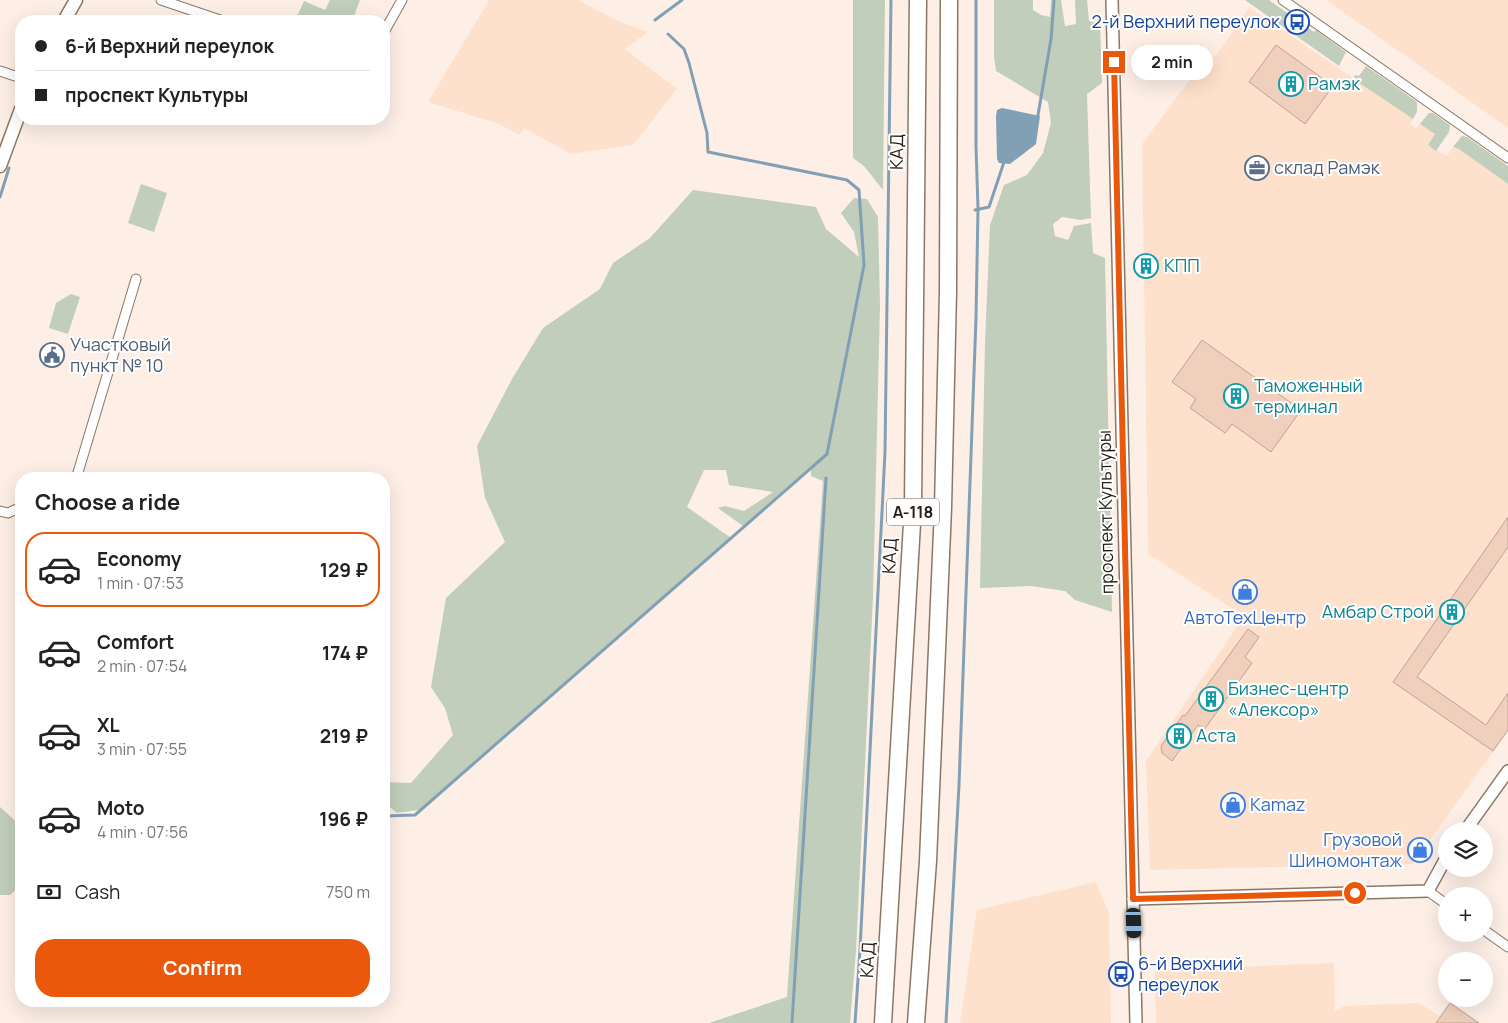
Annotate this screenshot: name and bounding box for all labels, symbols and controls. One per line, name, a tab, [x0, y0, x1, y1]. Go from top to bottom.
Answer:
place label: 2-й Верхний переулок	[1091, 9, 1281, 33]
bus stop icon: 2-й Верхний переулок	[1284, 9, 1310, 35]
text: 6-й Верхний переулок	[65, 33, 274, 59]
callout: 2 min	[1132, 44, 1214, 80]
route end	[1103, 51, 1125, 73]
text: 2 min	[1151, 51, 1193, 73]
building icon: Рамэк	[1278, 71, 1304, 97]
place label: Рамэк	[1308, 71, 1361, 95]
text: проспект Культуры	[65, 82, 248, 108]
street label: КАД	[884, 134, 908, 170]
office icon: склад Рамэк	[1244, 155, 1270, 181]
place label: склад Рамэк	[1274, 155, 1381, 179]
building icon: КПП	[1133, 253, 1159, 279]
place label: КПП	[1164, 253, 1200, 277]
place label: Участковый пункт № 10	[70, 332, 171, 377]
public building icon: Участковый пункт № 10	[39, 342, 65, 368]
place label: Таможенный терминал	[1254, 373, 1363, 418]
building icon: Таможенный терминал	[1223, 383, 1249, 409]
street label: проспект Культуры	[1092, 430, 1118, 594]
text: Choose a ride	[35, 487, 180, 517]
road number: А-118	[887, 498, 939, 526]
street label: КАД	[876, 537, 902, 575]
text: Economy	[97, 546, 181, 572]
icon: car	[37, 547, 82, 592]
text: 129 ₽	[320, 557, 368, 583]
text: 1 min · 07:53	[97, 572, 184, 594]
shop icon: АвтоТехЦентр	[1232, 579, 1258, 605]
place label: Амбар Строй	[1322, 599, 1434, 623]
building icon: Амбар Строй	[1439, 599, 1465, 625]
place label: АвтоТехЦентр	[1184, 605, 1306, 629]
text: Comfort	[97, 629, 174, 655]
icon: car	[37, 630, 82, 675]
text: 174 ₽	[322, 640, 368, 666]
text: 2 min · 07:54	[97, 655, 187, 677]
place label: Бизнес-центр «Алексор»	[1228, 676, 1349, 721]
building icon: Бизнес-центр «Алексор»	[1198, 686, 1224, 712]
text: XL	[97, 712, 120, 738]
icon: car	[37, 713, 82, 758]
text: 219 ₽	[320, 723, 368, 749]
building icon: Аста	[1166, 723, 1192, 749]
place label: Аста	[1196, 723, 1236, 747]
text: 3 min · 07:55	[97, 738, 187, 760]
shop icon: Kamaz	[1220, 792, 1246, 818]
place label: Kamaz	[1250, 792, 1305, 816]
text: Moto	[97, 795, 144, 821]
icon: car	[37, 796, 82, 841]
text: 196 ₽	[319, 806, 368, 832]
text: 4 min · 07:56	[97, 821, 188, 843]
map controls	[1438, 822, 1493, 1007]
button: layers	[1438, 822, 1493, 877]
place label: Грузовой Шиномонтаж	[1289, 827, 1402, 872]
shop icon: Грузовой Шиномонтаж	[1407, 837, 1433, 863]
icon: cash	[35, 878, 63, 906]
text: Cash	[75, 879, 120, 905]
text: 750 m	[326, 881, 370, 903]
route start	[1344, 882, 1366, 904]
button: +	[1438, 887, 1493, 942]
car	[1125, 908, 1142, 938]
button: Confirm	[35, 939, 370, 997]
street label: КАД	[854, 941, 880, 979]
place label: 6-й Верхний переулок	[1138, 951, 1243, 996]
button: −	[1438, 952, 1493, 1007]
bus stop icon: 6-й Верхний переулок	[1108, 961, 1134, 987]

